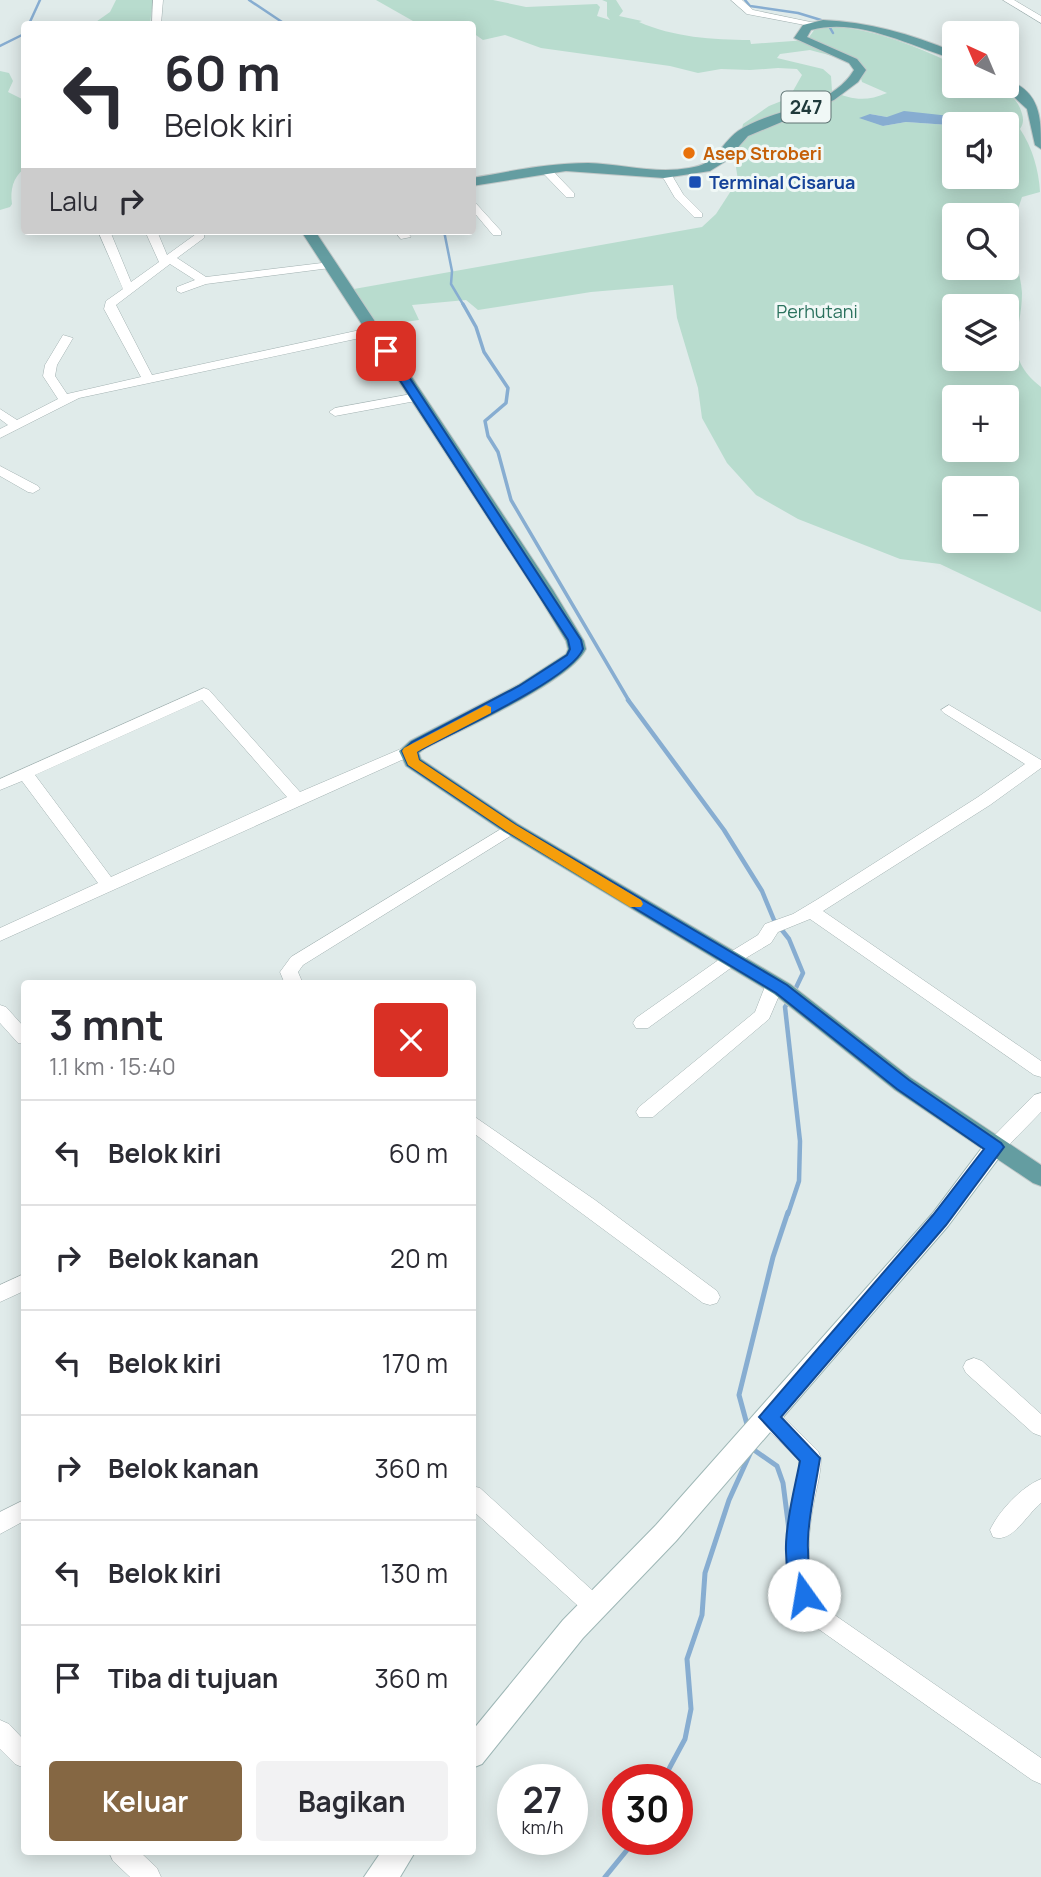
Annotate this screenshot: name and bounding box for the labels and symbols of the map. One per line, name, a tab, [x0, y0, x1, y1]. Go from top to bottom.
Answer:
north arrow	[942, 21, 1018, 98]
road number: 247	[782, 92, 830, 122]
place label: Asep Stroberi	[703, 141, 822, 165]
marker: Asep Stroberi	[681, 145, 697, 161]
place label: Terminal Cisarua	[709, 170, 855, 194]
marker: Terminal Cisarua	[687, 174, 703, 190]
park label: Perhutani	[776, 299, 858, 323]
pin	[356, 321, 416, 381]
position arrow	[767, 1558, 841, 1632]
speed limit sign: 30	[602, 1764, 693, 1855]

